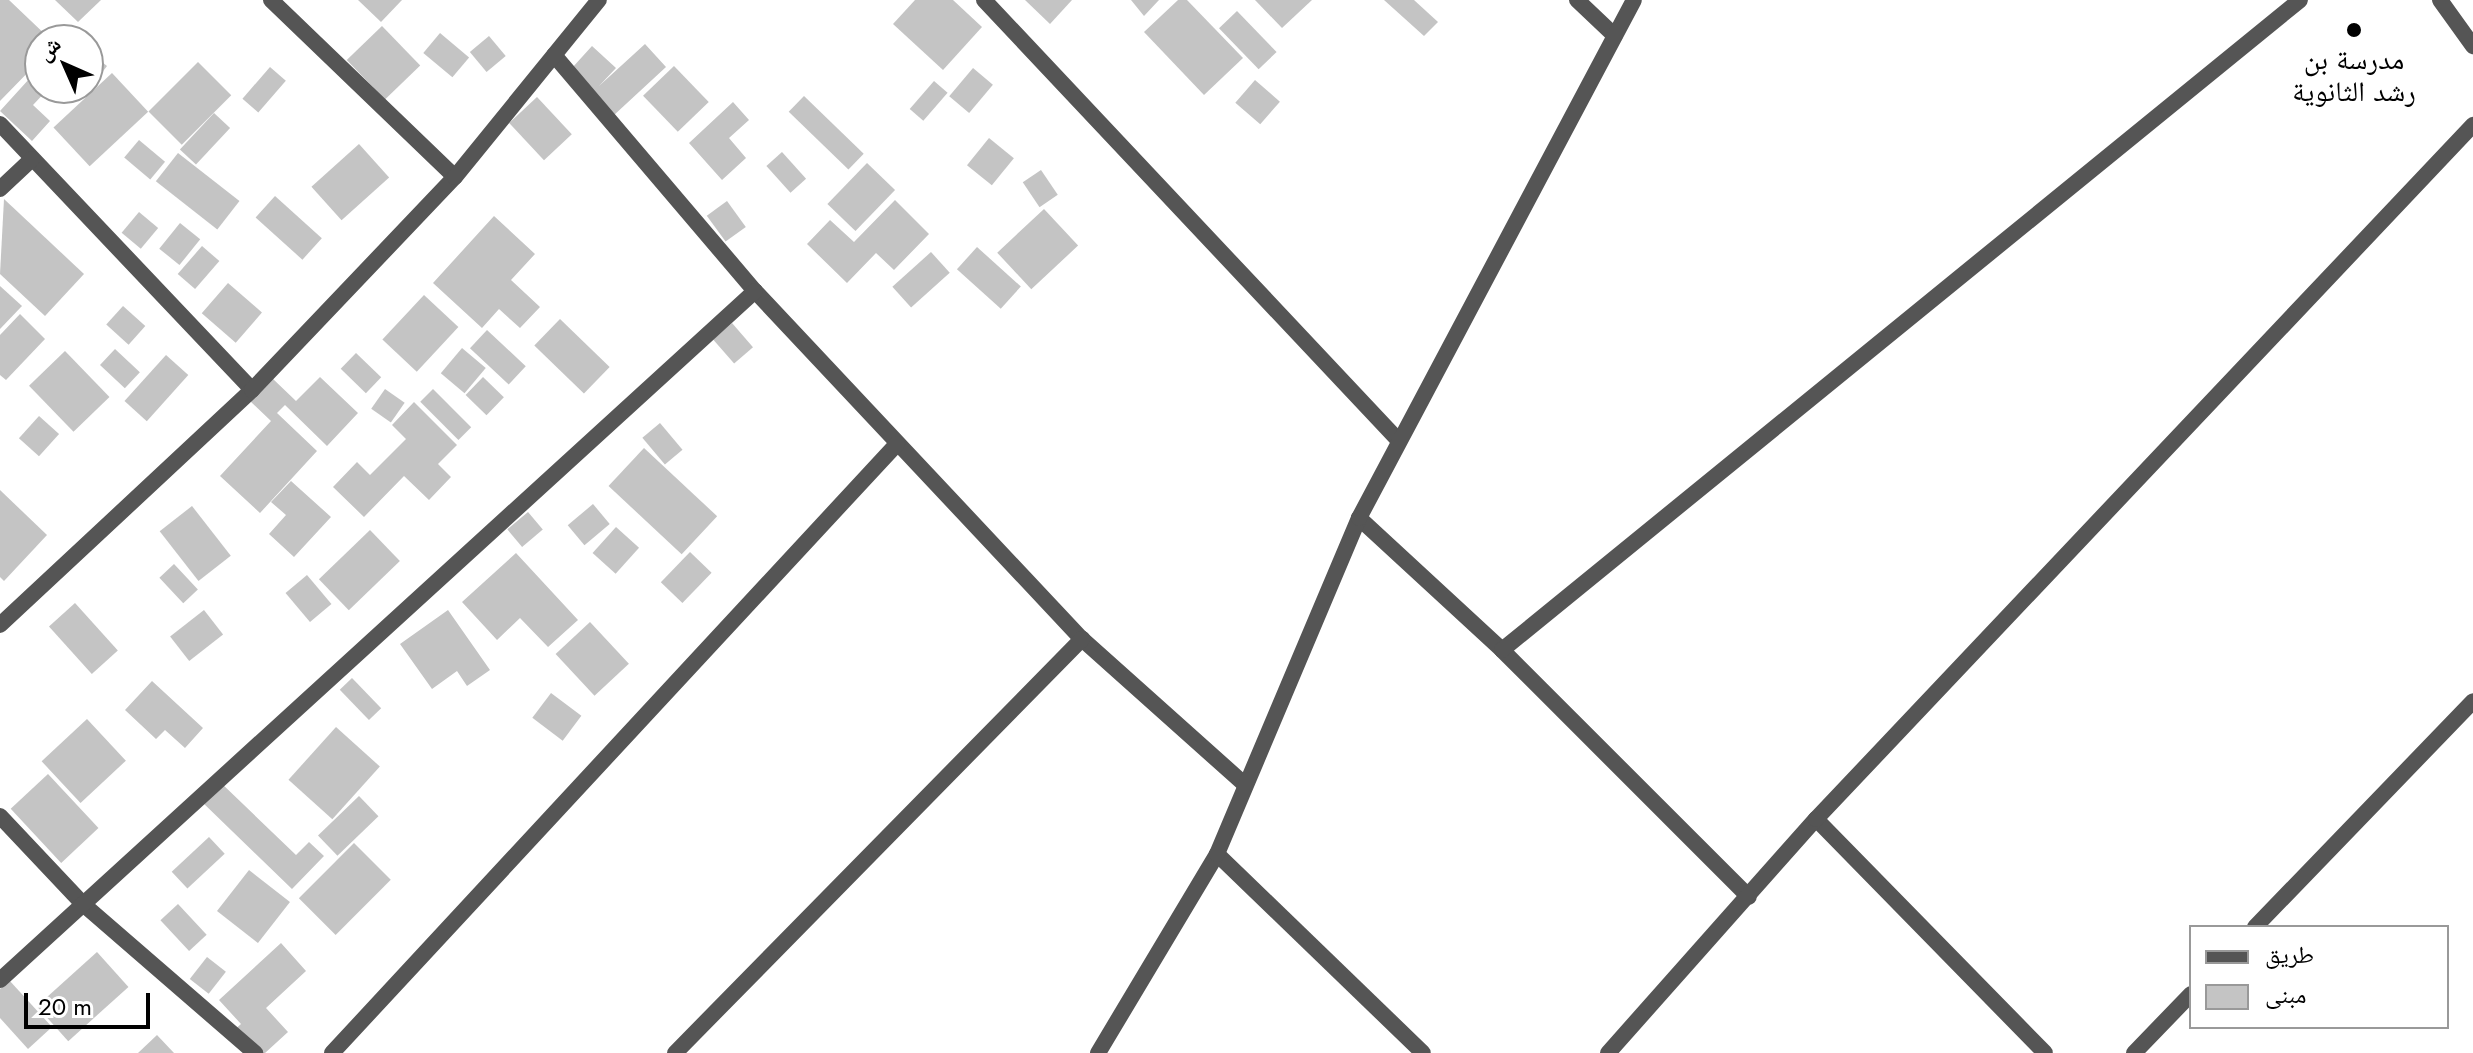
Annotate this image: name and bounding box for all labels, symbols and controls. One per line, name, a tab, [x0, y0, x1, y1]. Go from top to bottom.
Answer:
marker: مدرسة بن رشد الثانوية	[2345, 21, 2363, 39]
north arrow	[24, 24, 104, 104]
text: ش	[29, 29, 68, 68]
place label: مدرسة بن رشد الثانوية	[2292, 43, 2416, 109]
legend	[2189, 925, 2449, 1029]
text: طريق	[2265, 937, 2314, 972]
scale bar	[28, 977, 154, 1027]
text: مبنى	[2265, 977, 2306, 1012]
text: 20 m	[38, 989, 92, 1024]

